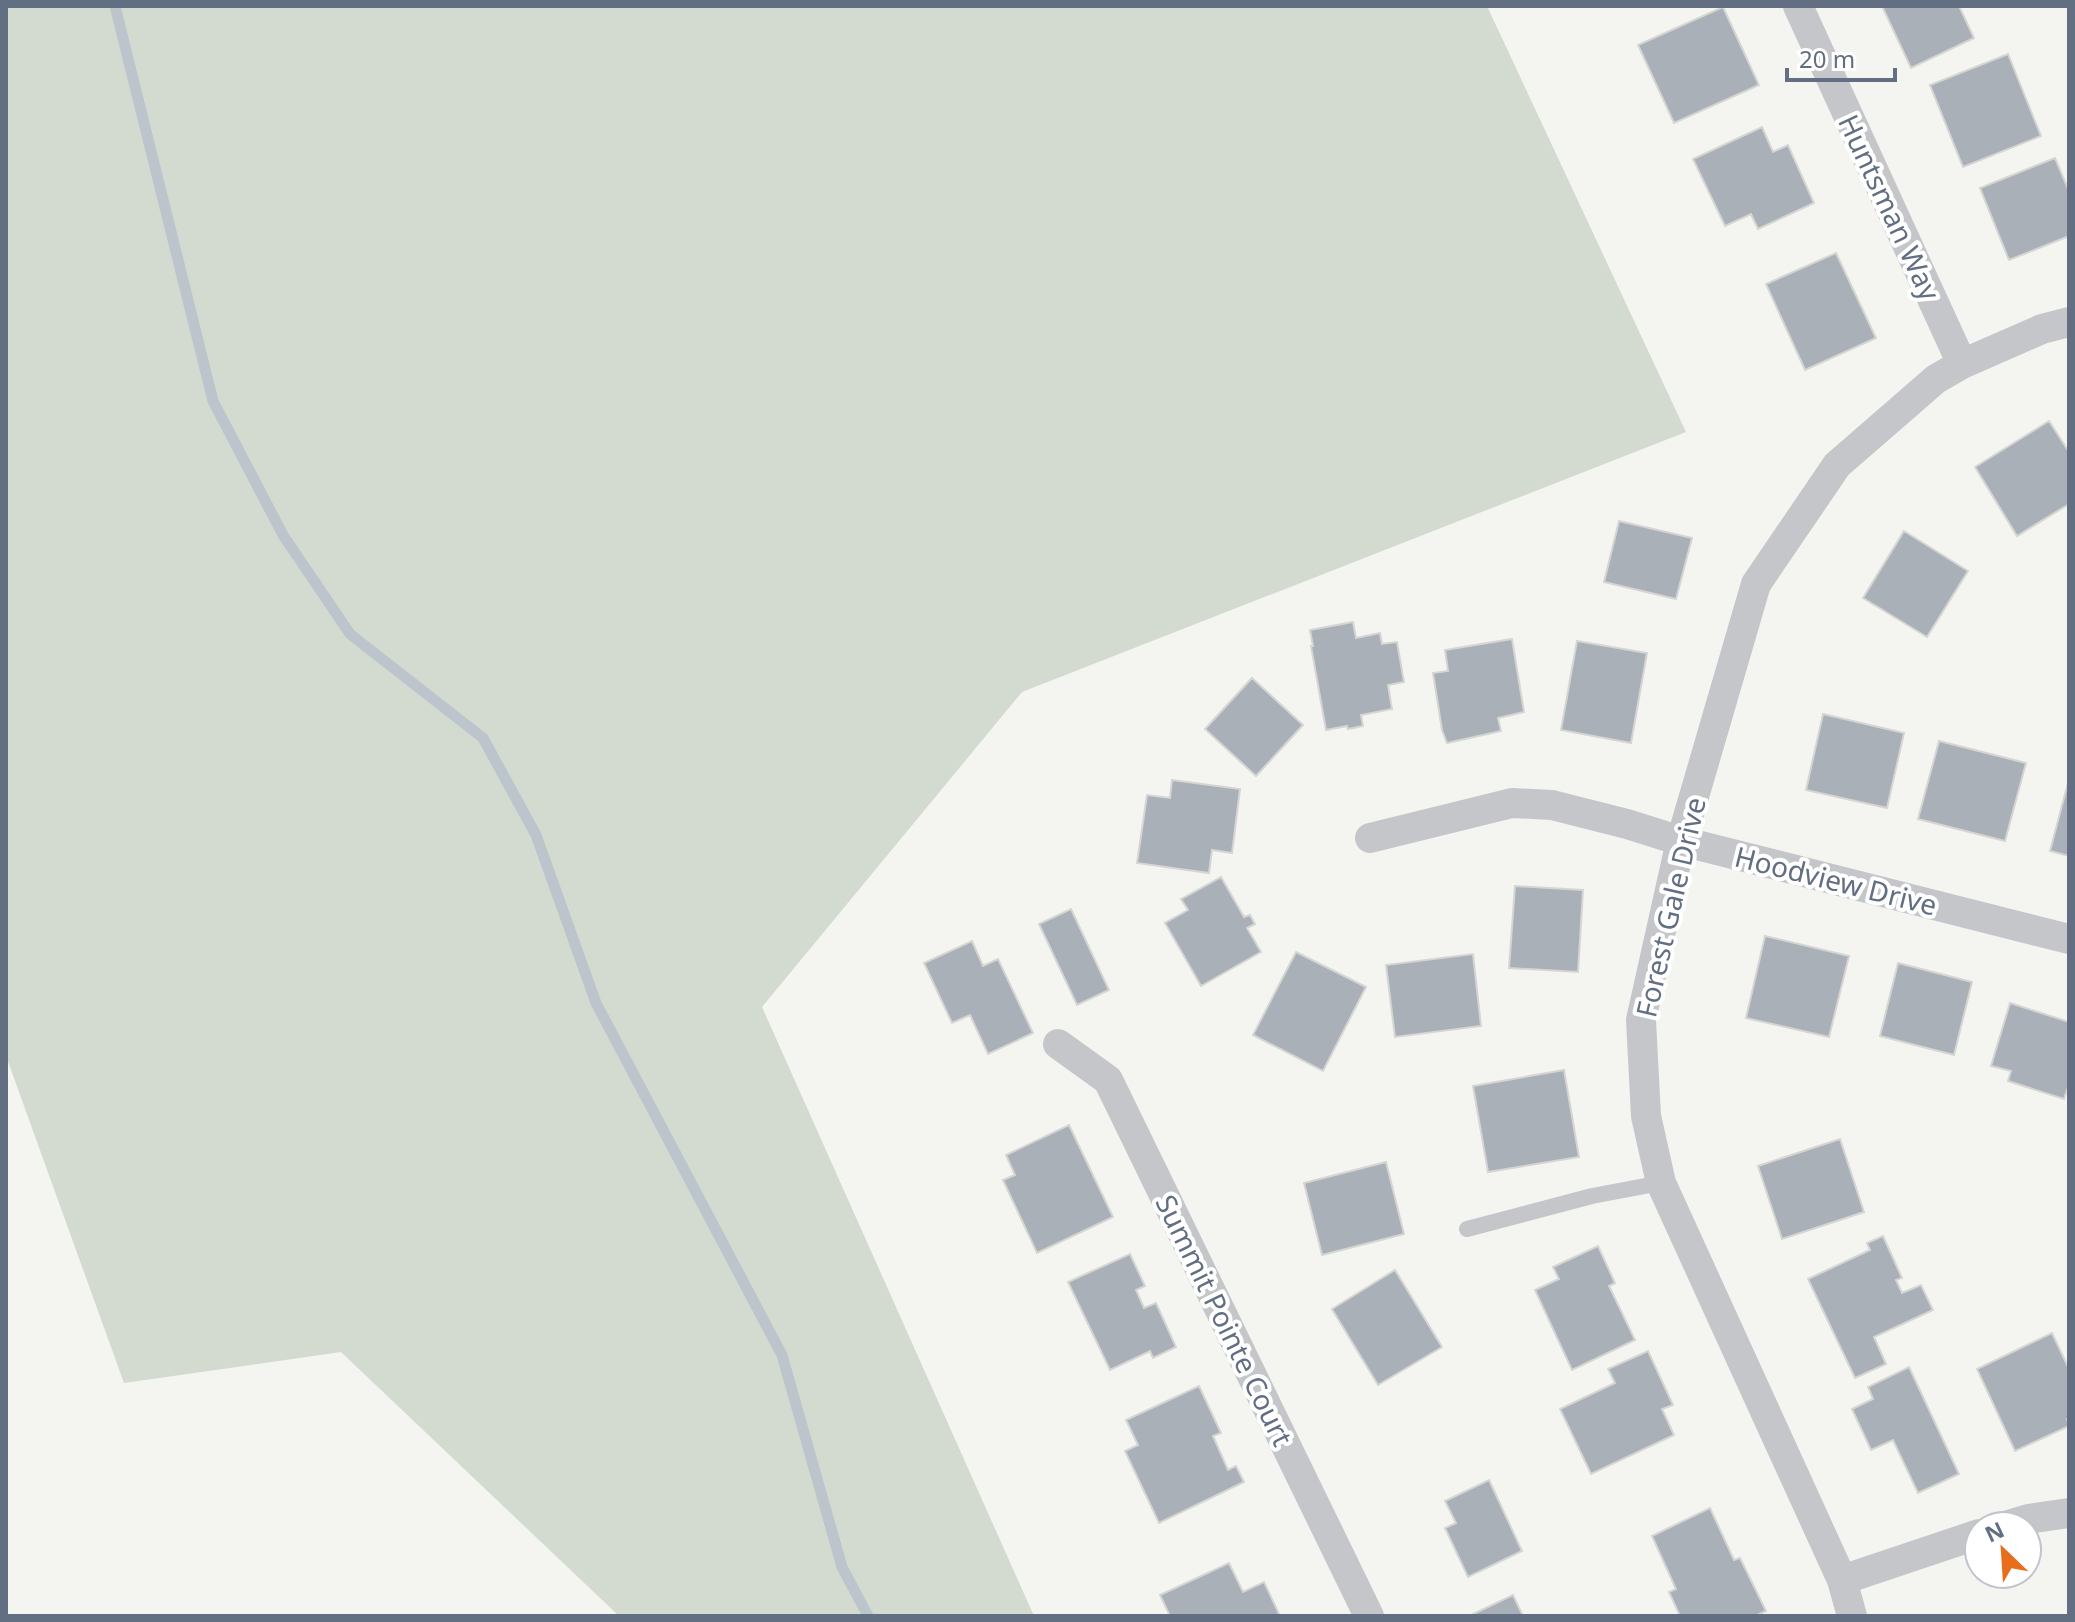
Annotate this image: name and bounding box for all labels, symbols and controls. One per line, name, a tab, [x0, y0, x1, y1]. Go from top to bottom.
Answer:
scale bar	[1787, 32, 1895, 82]
text: 20 m	[1799, 42, 1855, 75]
street label: Huntsman Way	[1830, 108, 1950, 307]
street label: Forest Gale Drive	[1626, 793, 1714, 1021]
street label: Hoodview Drive	[1731, 837, 1941, 923]
street label: Summit Pointe Court	[1148, 1188, 1302, 1452]
north arrow	[1963, 1510, 2043, 1590]
text: N	[1980, 1514, 2009, 1548]

